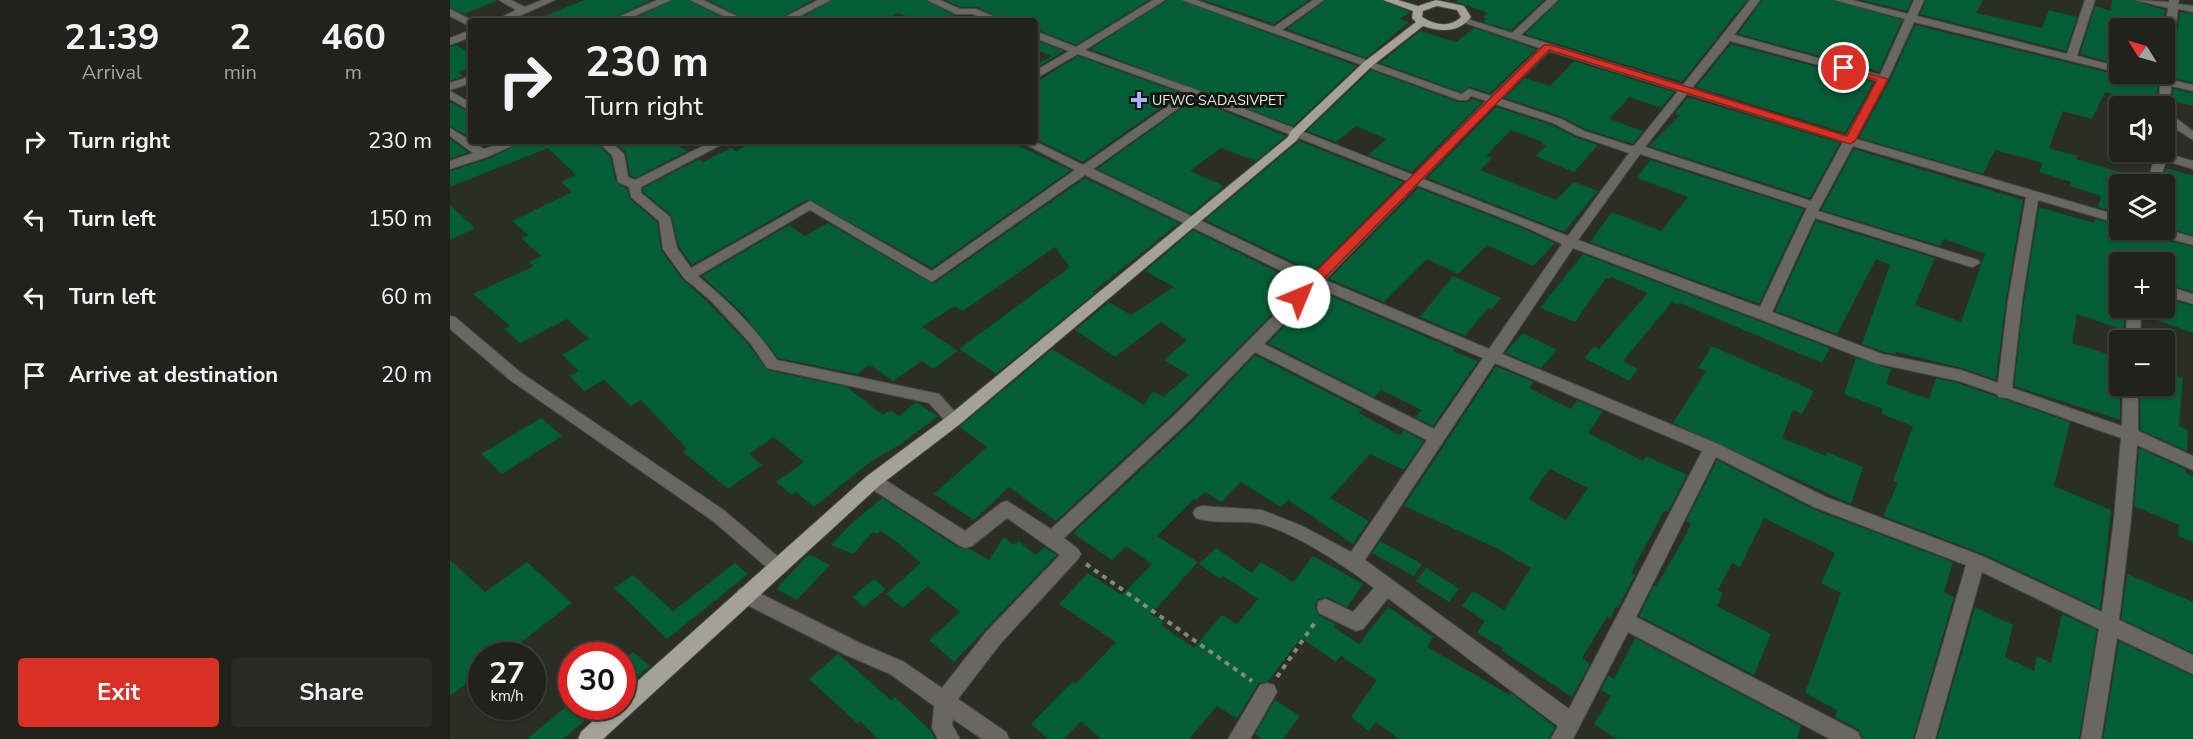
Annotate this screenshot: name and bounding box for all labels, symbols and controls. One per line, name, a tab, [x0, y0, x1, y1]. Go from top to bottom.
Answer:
text: 21:39	[64, 13, 160, 62]
text: 2	[229, 13, 251, 62]
text: 460	[321, 13, 386, 62]
north arrow	[2109, 18, 2175, 84]
map controls	[2109, 18, 2175, 396]
text: 230 m	[585, 34, 709, 91]
icon: right	[486, 42, 564, 120]
pin	[1818, 42, 1869, 93]
icon: arrive	[1827, 51, 1860, 84]
text: Arrival	[82, 59, 142, 86]
text: min	[224, 59, 257, 86]
text: m	[345, 59, 362, 86]
text: Turn right	[585, 88, 703, 125]
marker: UFWC SADASIVPET	[1130, 91, 1148, 109]
place label: UFWC SADASIVPET	[1152, 91, 1285, 110]
button: sound	[2109, 96, 2175, 162]
icon: right	[18, 125, 51, 158]
text: Turn right	[69, 126, 170, 156]
text: 230 m	[368, 126, 432, 156]
button: layers	[2109, 174, 2175, 240]
icon: left	[18, 203, 51, 236]
text: Turn left	[69, 204, 156, 234]
text: 150 m	[368, 204, 432, 234]
button: +	[2109, 252, 2175, 318]
position arrow	[1267, 265, 1331, 329]
icon: left	[18, 281, 51, 314]
text: Turn left	[69, 282, 156, 312]
text: 60 m	[381, 282, 432, 312]
button: −	[2109, 330, 2175, 396]
icon: arrive	[18, 359, 51, 392]
text: Arrive at destination	[69, 360, 278, 390]
text: 20 m	[381, 360, 432, 390]
speed limit sign: 30	[558, 642, 636, 720]
text: 27	[489, 653, 525, 694]
button: Exit	[18, 658, 219, 727]
button: Share	[231, 658, 432, 727]
text: km/h	[490, 686, 524, 706]

